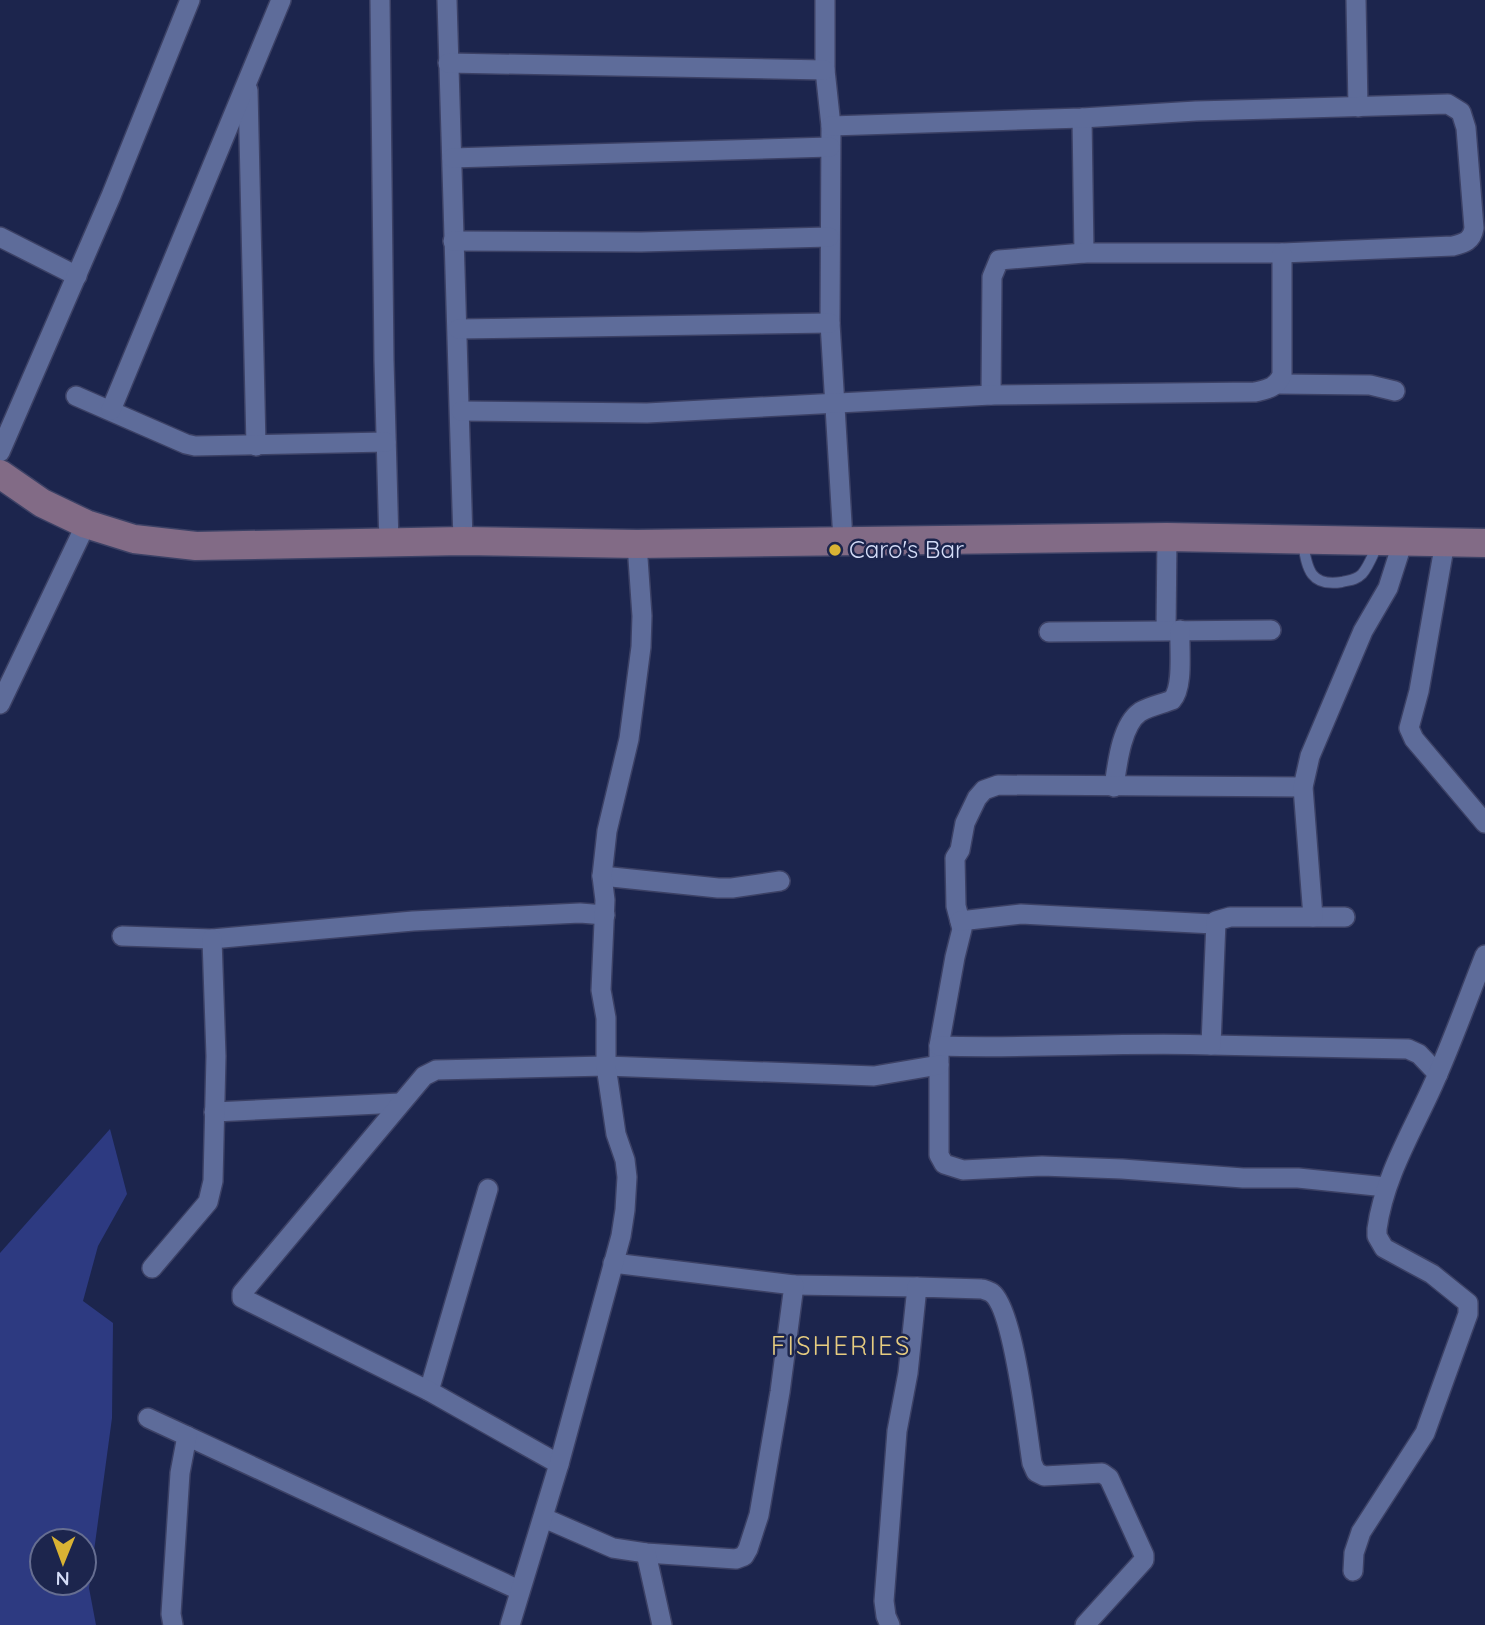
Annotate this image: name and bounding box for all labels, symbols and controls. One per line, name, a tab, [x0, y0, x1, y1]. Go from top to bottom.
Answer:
place label: Caro's Bar	[849, 534, 964, 564]
marker: Caro's Bar	[827, 542, 843, 558]
district label: FISHERIES	[771, 1329, 911, 1362]
north arrow	[28, 1527, 98, 1597]
text: N	[56, 1567, 70, 1591]

